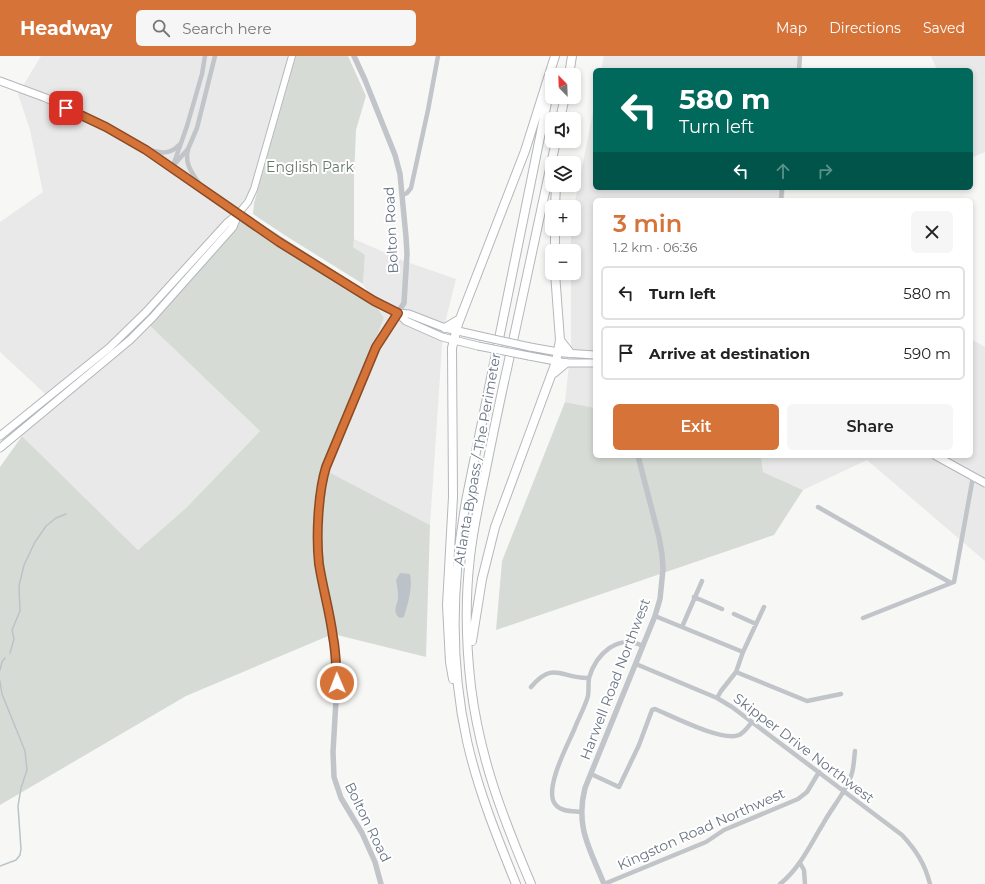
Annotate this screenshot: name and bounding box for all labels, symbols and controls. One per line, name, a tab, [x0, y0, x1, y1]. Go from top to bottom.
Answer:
search box	[136, 10, 416, 46]
text: Headway	[20, 17, 112, 40]
icon: search	[150, 17, 172, 39]
text: Search here	[182, 19, 272, 38]
text: Map	[776, 19, 807, 37]
text: Directions	[829, 19, 901, 37]
text: Saved	[923, 19, 965, 37]
north arrow	[545, 68, 581, 104]
map controls	[545, 68, 581, 280]
text: 580 m	[679, 82, 770, 116]
icon: left	[613, 84, 665, 136]
pin	[49, 91, 83, 125]
icon: arrive	[55, 97, 77, 119]
button: sound	[545, 112, 581, 148]
text: Turn left	[679, 116, 754, 138]
button: layers	[545, 156, 581, 192]
park label: English Park	[266, 158, 355, 176]
icon: left	[730, 160, 752, 182]
icon: ahead	[772, 160, 794, 182]
icon: right	[814, 160, 836, 182]
street label: Bolton Road	[380, 186, 402, 274]
button: +	[545, 200, 581, 236]
text: 3 min	[613, 209, 682, 238]
button: close	[911, 211, 953, 253]
text: 1.2 km · 06:36	[613, 239, 697, 255]
button: −	[545, 244, 581, 280]
icon: left	[615, 282, 637, 304]
text: Turn left	[649, 284, 716, 303]
text: 580 m	[903, 284, 951, 303]
icon: arrive	[615, 342, 637, 364]
text: Arrive at destination	[649, 344, 810, 363]
text: 590 m	[904, 344, 951, 363]
street label: Atlanta Bypass / The Perimeter	[449, 351, 505, 567]
button: Exit	[613, 404, 779, 450]
button: Share	[787, 404, 953, 450]
street label: Harwell Road Northwest	[576, 595, 654, 762]
position arrow	[316, 662, 358, 704]
street label: Skipper Drive Northwest	[730, 689, 878, 807]
street label: Bolton Road	[341, 779, 395, 865]
street label: Kingston Road Northwest	[615, 784, 788, 874]

